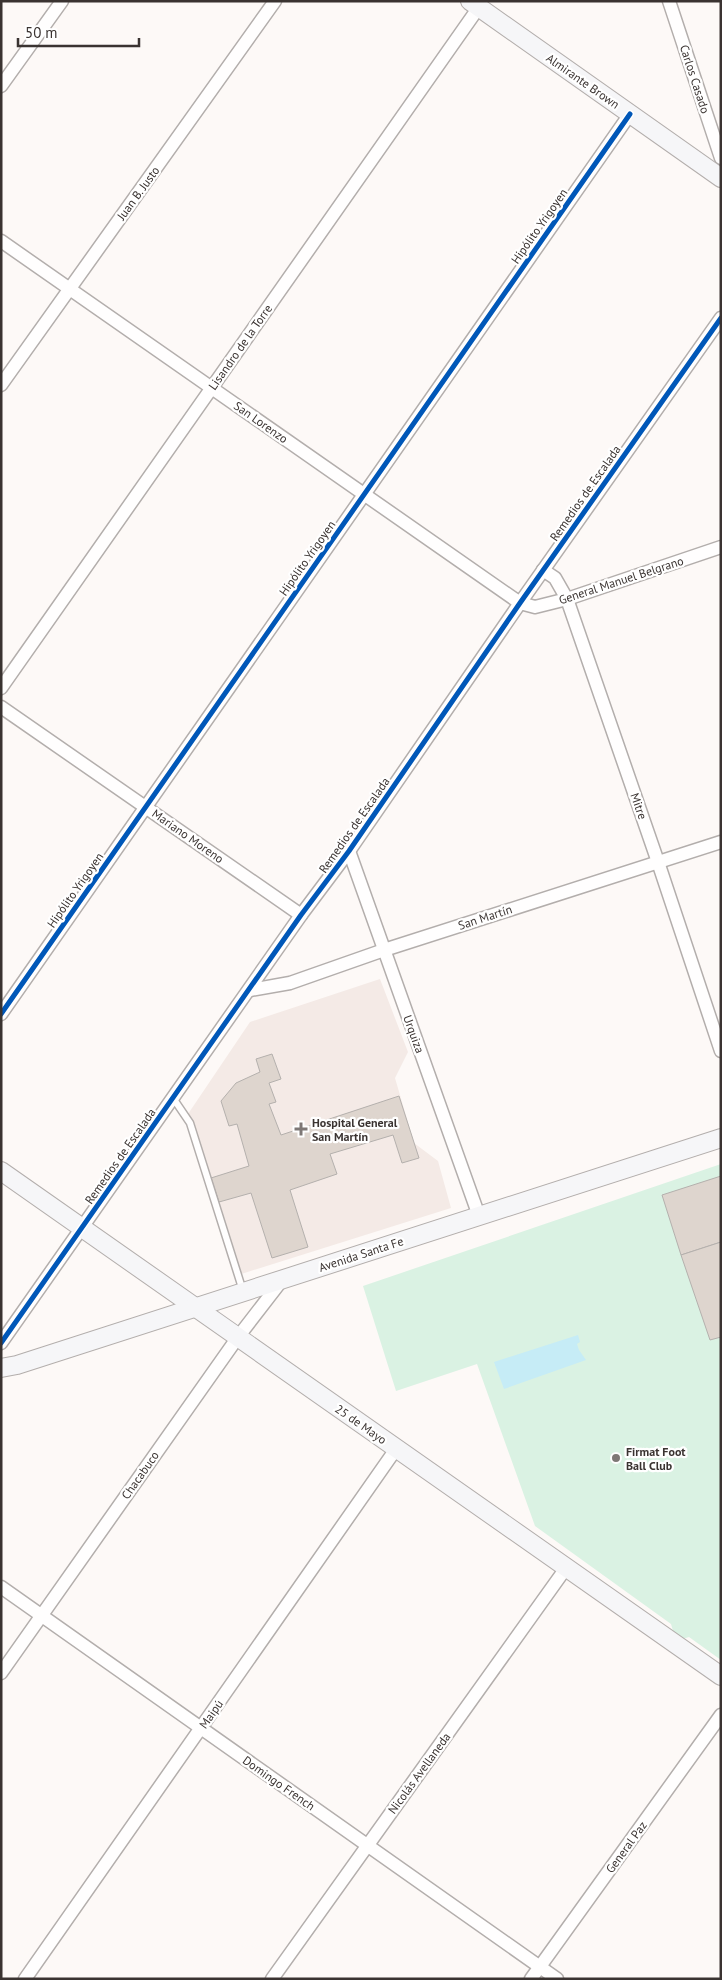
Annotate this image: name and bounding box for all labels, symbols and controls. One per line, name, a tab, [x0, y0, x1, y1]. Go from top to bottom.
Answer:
scale bar	[18, 15, 139, 47]
text: 50 m	[25, 23, 58, 42]
street label: Carlos Casado	[677, 43, 713, 115]
street label: Almirante Brown	[543, 50, 623, 112]
street label: Juan B. Justo	[113, 163, 163, 224]
street label: Hipólito Yrigoyen	[508, 186, 570, 266]
street label: Lisandro de la Torre	[205, 301, 275, 393]
street label: San Lorenzo	[231, 398, 291, 446]
street label: Remedios de Escalada	[546, 442, 624, 544]
street label: Hipólito Yrigoyen	[276, 518, 338, 598]
street label: General Manuel Belgrano	[557, 553, 685, 607]
street label: Remedios de Escalada	[315, 774, 393, 876]
street label: Mitre	[628, 791, 650, 821]
street label: Mariano Moreno	[149, 806, 227, 866]
street label: Hipólito Yrigoyen	[44, 850, 106, 930]
street label: San Martín	[456, 901, 514, 933]
street label: Urquiza	[400, 1013, 428, 1055]
street label: Remedios de Escalada	[81, 1105, 159, 1207]
place label: Hospital General San Martín	[312, 1115, 398, 1144]
marker: Hospital General San Martín	[294, 1122, 308, 1136]
street label: Avenida Santa Fe	[317, 1233, 405, 1275]
street label: 25 de Mayo	[332, 1401, 390, 1447]
place label: Firmat Foot Ball Club	[626, 1444, 686, 1473]
street label: Chacabuco	[118, 1448, 162, 1502]
marker: Firmat Foot Ball Club	[610, 1452, 622, 1464]
street label: Maipú	[196, 1697, 226, 1731]
street label: Nicolás Avellaneda	[385, 1729, 453, 1816]
street label: Domingo French	[240, 1753, 318, 1813]
street label: General Paz	[602, 1818, 650, 1876]

